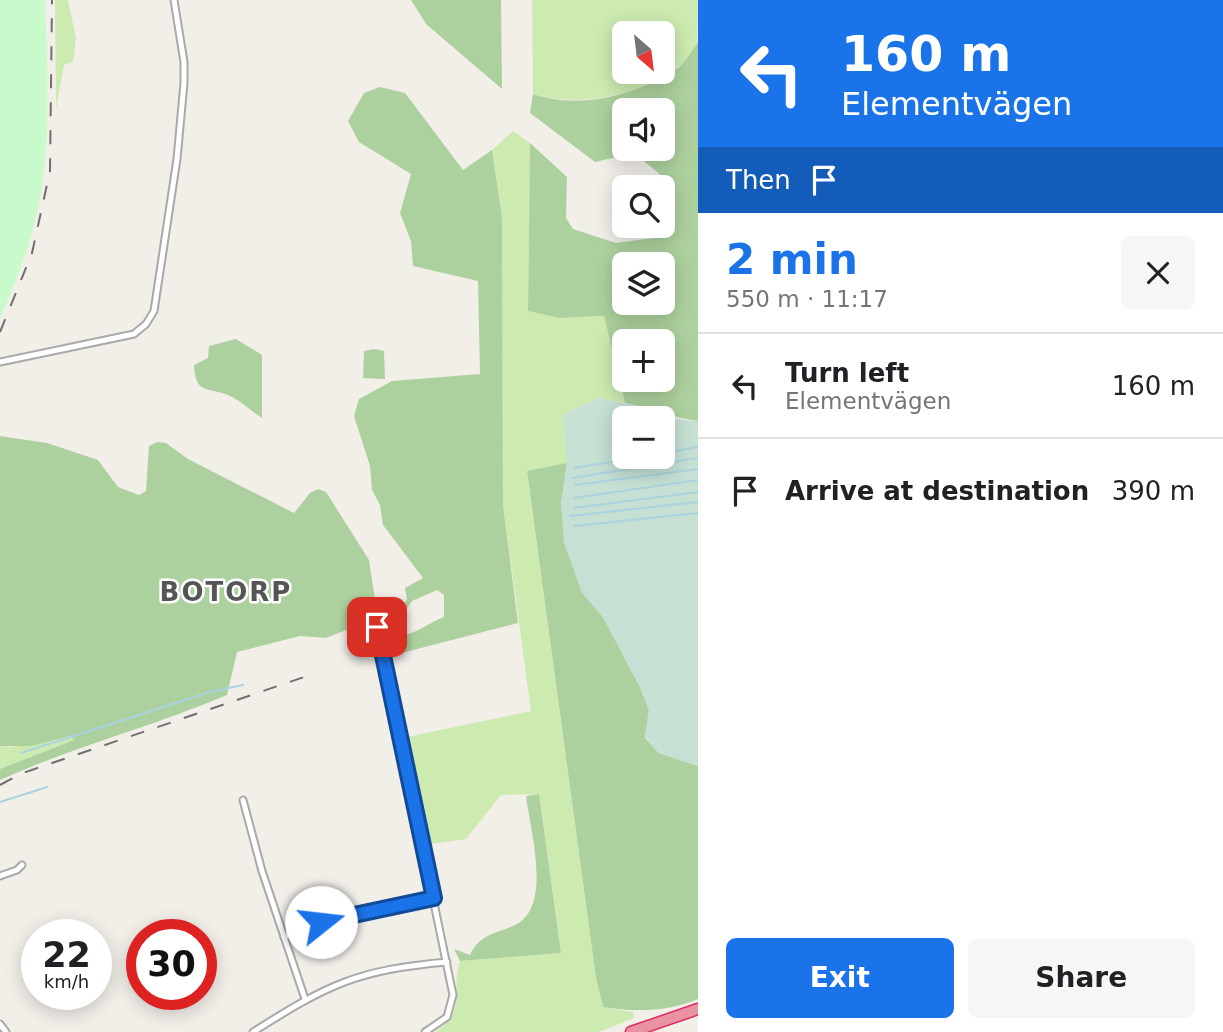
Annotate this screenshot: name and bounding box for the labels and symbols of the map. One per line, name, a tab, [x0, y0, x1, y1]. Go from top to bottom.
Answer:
north arrow	[612, 21, 676, 84]
district label: BOTORP	[160, 577, 292, 607]
pin	[347, 597, 407, 657]
position arrow	[284, 885, 358, 959]
speed limit sign: 30	[126, 919, 217, 1010]

